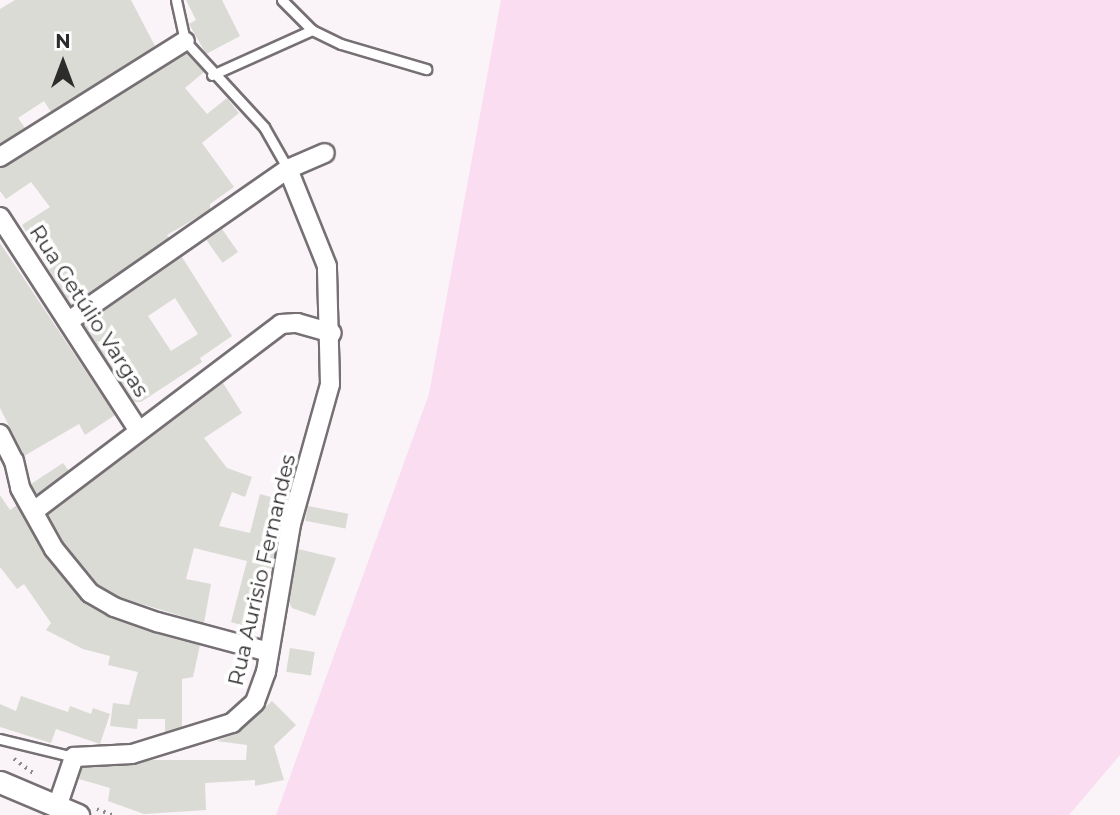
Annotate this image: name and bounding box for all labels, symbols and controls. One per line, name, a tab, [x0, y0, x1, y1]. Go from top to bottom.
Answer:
north arrow	[28, 28, 98, 98]
text: N	[55, 30, 71, 53]
street label: Rua Getúlio Vargas	[24, 220, 154, 402]
street label: Rua Aurisio Fernandes	[223, 452, 301, 688]

